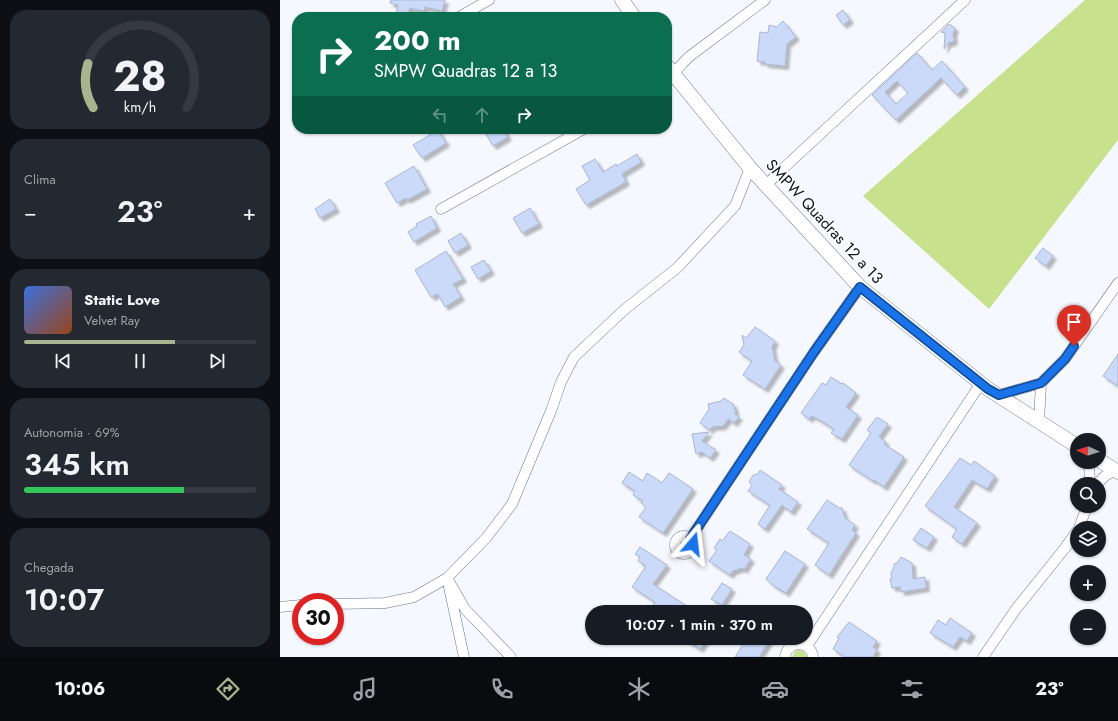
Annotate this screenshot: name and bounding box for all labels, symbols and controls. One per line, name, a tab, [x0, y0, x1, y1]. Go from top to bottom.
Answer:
text: 200 m	[374, 20, 461, 61]
icon: right	[308, 28, 360, 80]
text: 28	[113, 46, 167, 107]
text: SMPW Quadras 12 a 13	[374, 58, 557, 84]
text: km/h	[124, 96, 156, 116]
icon: left	[429, 104, 451, 126]
icon: ahead	[471, 104, 493, 126]
icon: right	[513, 104, 535, 126]
street label: SMPW Quadras 12 a 13	[761, 154, 889, 289]
text: Clima	[24, 170, 56, 189]
text: 23°	[117, 190, 162, 233]
text: −	[24, 196, 37, 228]
text: +	[242, 196, 256, 228]
text: Static Love	[84, 289, 160, 311]
pin	[1057, 305, 1091, 346]
text: Velvet Ray	[84, 311, 140, 330]
icon: arrive	[1063, 311, 1085, 333]
icon: previous	[52, 350, 74, 372]
icon: pause	[129, 350, 151, 372]
icon: next	[206, 350, 228, 372]
text: Autonomia · 69%	[24, 423, 120, 442]
north arrow	[1070, 433, 1106, 469]
map controls	[1070, 433, 1106, 645]
text: 345 km	[24, 443, 130, 486]
button: search	[1070, 477, 1106, 513]
button: layers	[1070, 521, 1106, 557]
position arrow	[672, 523, 714, 565]
text: Chegada	[24, 558, 74, 577]
button: +	[1070, 565, 1106, 601]
text: 10:07	[24, 578, 104, 621]
speed limit sign: 30	[292, 593, 344, 645]
button: −	[1070, 609, 1106, 645]
text: 10:07 · 1 min · 370 m	[625, 614, 773, 636]
icon: directions	[214, 675, 242, 703]
icon: music	[351, 675, 379, 703]
icon: phone	[488, 675, 516, 703]
icon: climate	[625, 675, 653, 703]
icon: car	[761, 675, 789, 703]
icon: filters	[898, 675, 926, 703]
text: 10:06	[54, 676, 105, 702]
text: 23°	[1035, 676, 1064, 702]

